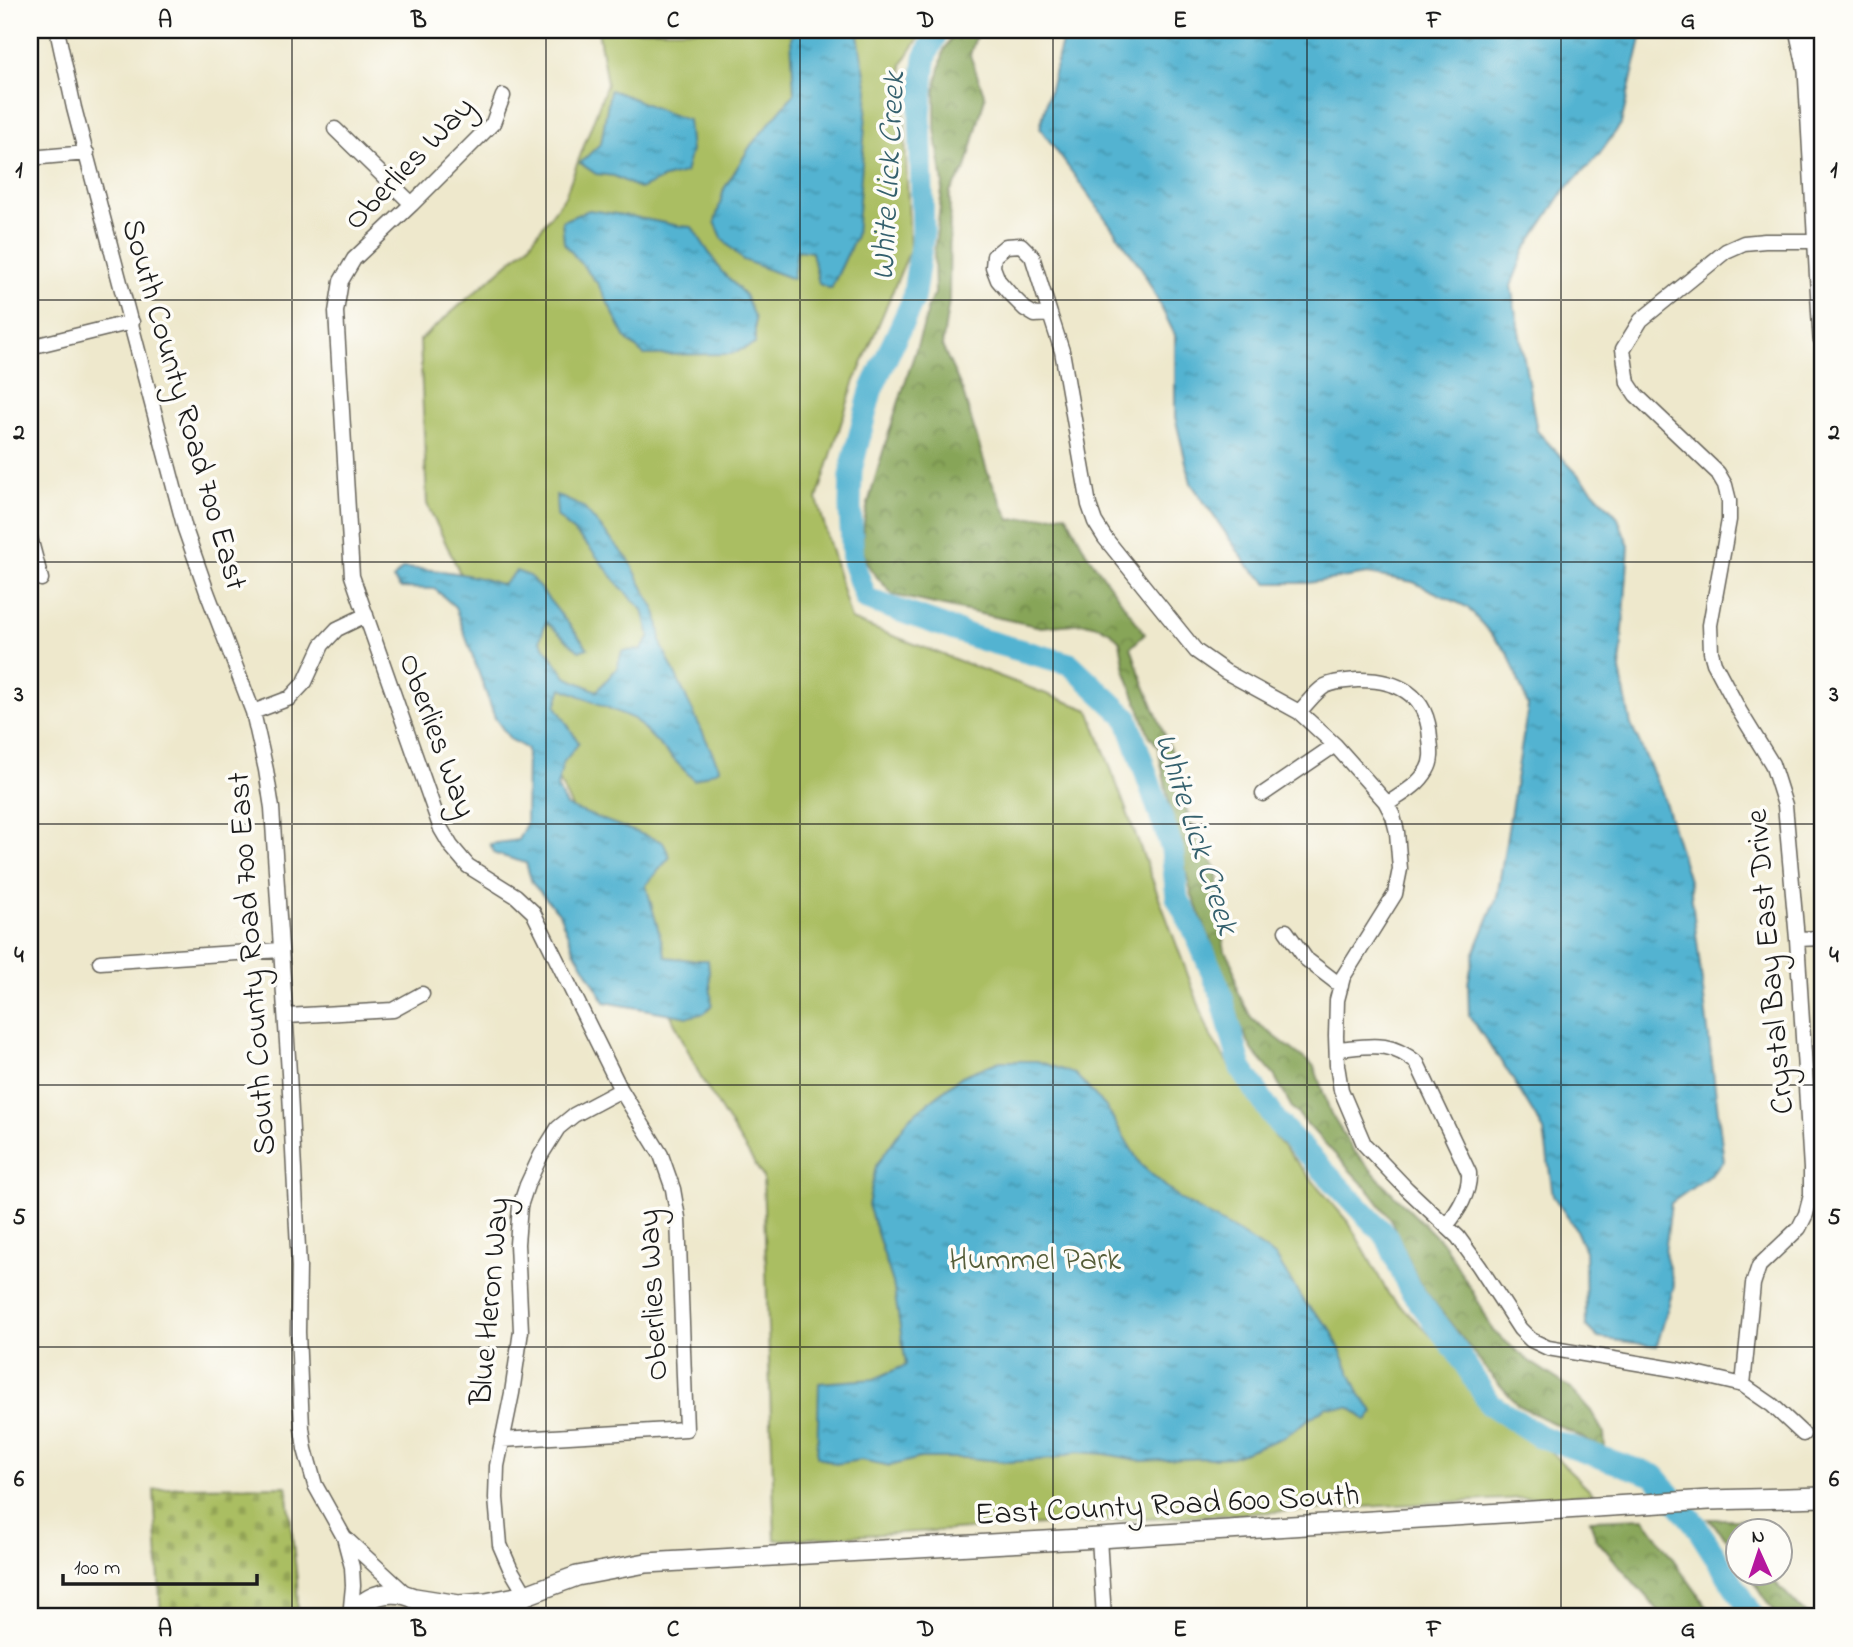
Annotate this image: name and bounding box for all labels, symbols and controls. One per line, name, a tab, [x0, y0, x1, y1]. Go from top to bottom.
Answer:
text: A	[158, 5, 172, 38]
text: B	[410, 5, 427, 38]
text: C	[667, 5, 680, 38]
text: D	[917, 5, 934, 38]
text: E	[1173, 5, 1187, 38]
text: F	[1426, 5, 1442, 38]
text: G	[1681, 5, 1695, 38]
water label: White Lick Creek	[861, 69, 920, 282]
street label: Oberlies Way	[334, 86, 487, 243]
text: 1	[15, 155, 23, 188]
text: 1	[1830, 155, 1838, 188]
street label: South County Road 700 East	[107, 214, 258, 596]
text: 2	[12, 417, 25, 450]
text: 2	[1827, 417, 1840, 450]
street label: Oberlies Way	[384, 647, 487, 825]
text: 3	[13, 679, 24, 712]
text: 3	[1828, 679, 1839, 712]
water label: White Lick Creek	[1140, 727, 1251, 943]
street label: South County Road 700 East	[217, 770, 290, 1157]
street label: Crystal Bay East Drive	[1735, 807, 1808, 1116]
text: 4	[14, 940, 24, 973]
text: 4	[1829, 940, 1839, 973]
street label: Blue Heron Way	[459, 1195, 524, 1408]
text: 5	[12, 1202, 26, 1235]
text: 5	[1827, 1202, 1841, 1235]
street label: Oberlies Way	[627, 1208, 682, 1382]
park label: Hummel Park	[949, 1238, 1122, 1285]
text: 6	[14, 1464, 25, 1497]
text: 6	[1829, 1464, 1840, 1497]
street label: East County Road 600 South	[974, 1473, 1361, 1540]
north arrow	[1724, 1518, 1794, 1588]
text: N	[1751, 1524, 1766, 1551]
scale bar	[63, 1542, 257, 1586]
text: 100 m	[74, 1554, 120, 1584]
text: A	[158, 1614, 172, 1647]
text: B	[410, 1614, 427, 1647]
text: C	[667, 1614, 680, 1647]
text: D	[917, 1614, 934, 1647]
text: E	[1173, 1614, 1187, 1647]
text: F	[1426, 1614, 1442, 1647]
text: G	[1681, 1614, 1695, 1647]

